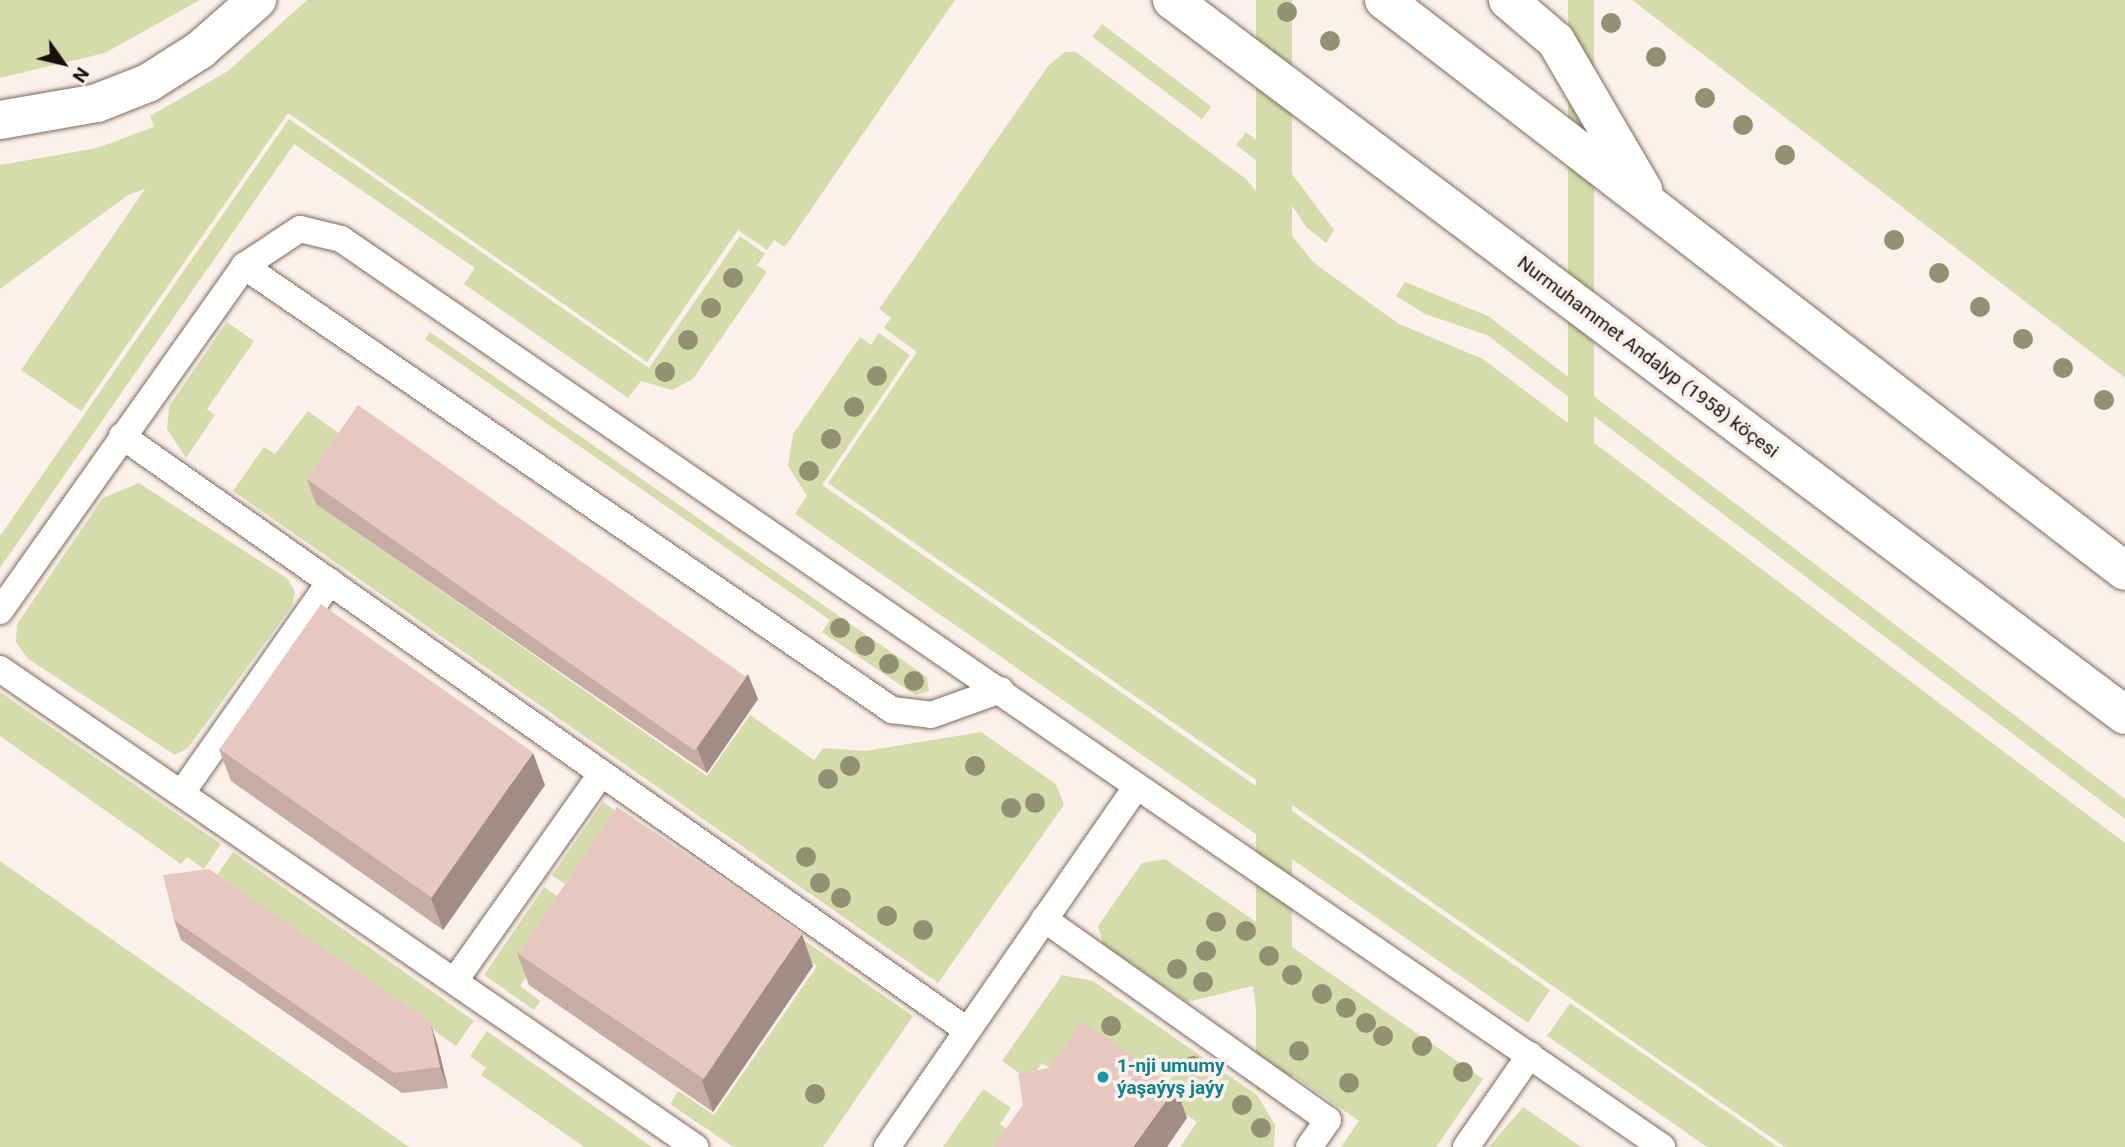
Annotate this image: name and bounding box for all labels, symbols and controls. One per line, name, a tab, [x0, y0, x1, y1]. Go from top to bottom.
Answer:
north arrow	[28, 28, 98, 98]
text: N	[68, 63, 94, 87]
street label: Nurmuhammet Andalyp (1958) köçesi	[1513, 251, 1783, 463]
place label: 1-nji umumy ýaşaýyş jaýy	[1117, 1055, 1224, 1099]
marker: 1-nji umumy ýaşaýyş jaýy	[1095, 1069, 1111, 1085]

